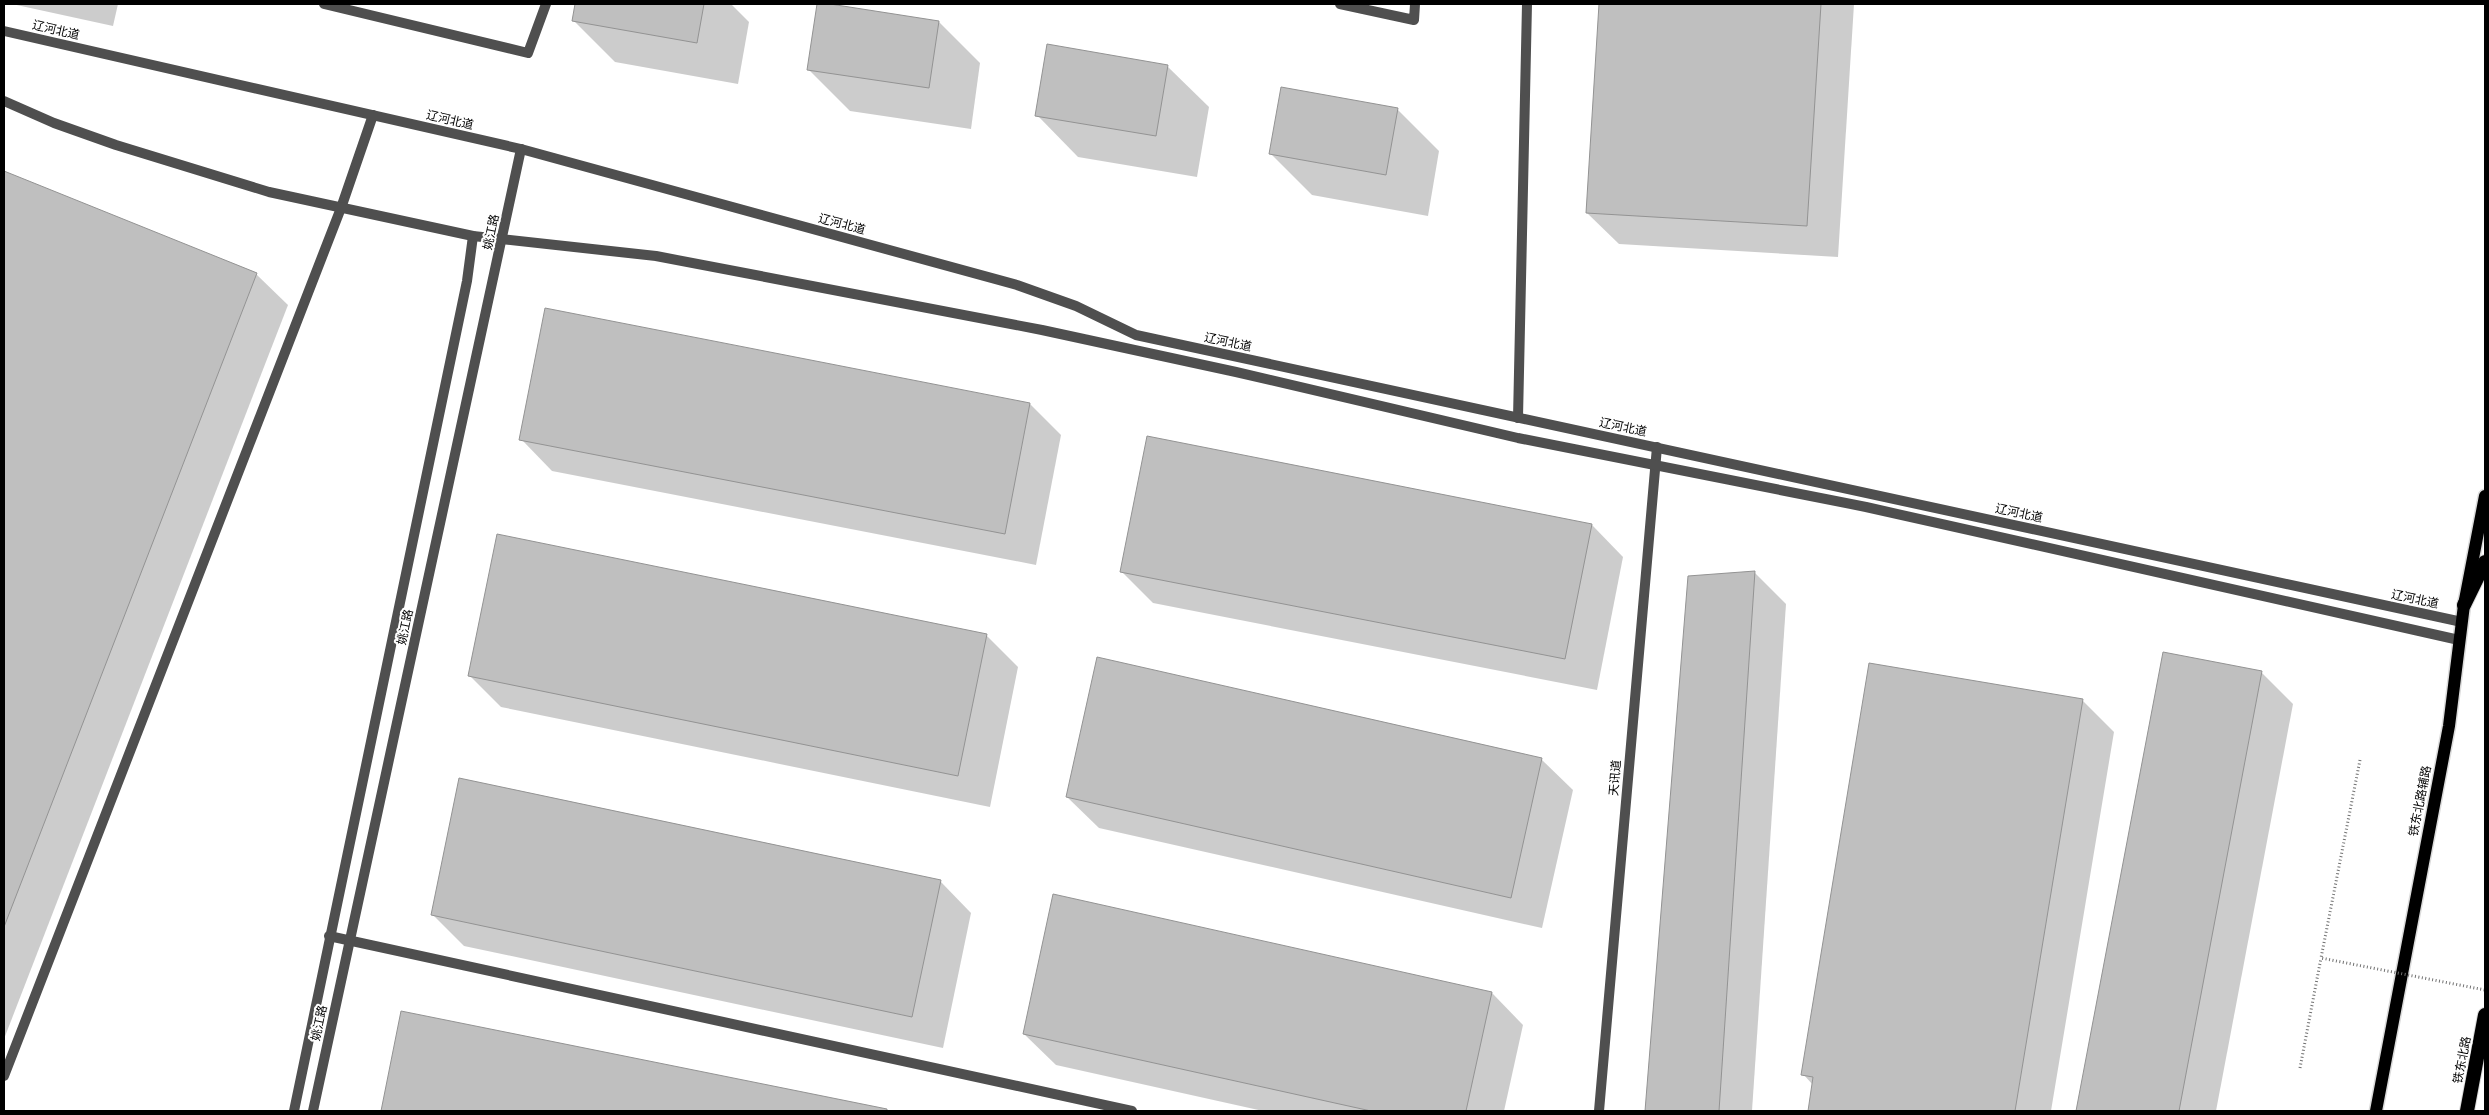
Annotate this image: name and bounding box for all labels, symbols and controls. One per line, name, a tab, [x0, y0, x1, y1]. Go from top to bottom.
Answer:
street label: 辽河北道	[31, 18, 81, 41]
street label: 辽河北道	[425, 108, 475, 131]
street label: 辽河北道	[817, 211, 867, 236]
street label: 姚江路	[480, 213, 501, 251]
street label: 辽河北道	[1203, 330, 1253, 353]
street label: 辽河北道	[1598, 415, 1648, 438]
street label: 辽河北道	[1994, 501, 2044, 524]
street label: 辽河北道	[2390, 587, 2440, 610]
street label: 姚江路	[394, 608, 415, 646]
street label: 天讯道	[1606, 759, 1623, 796]
street label: 铁东北路辅路	[2406, 764, 2433, 837]
street label: 姚江路	[308, 1004, 329, 1042]
street label: 铁东北路	[2451, 1035, 2472, 1085]

